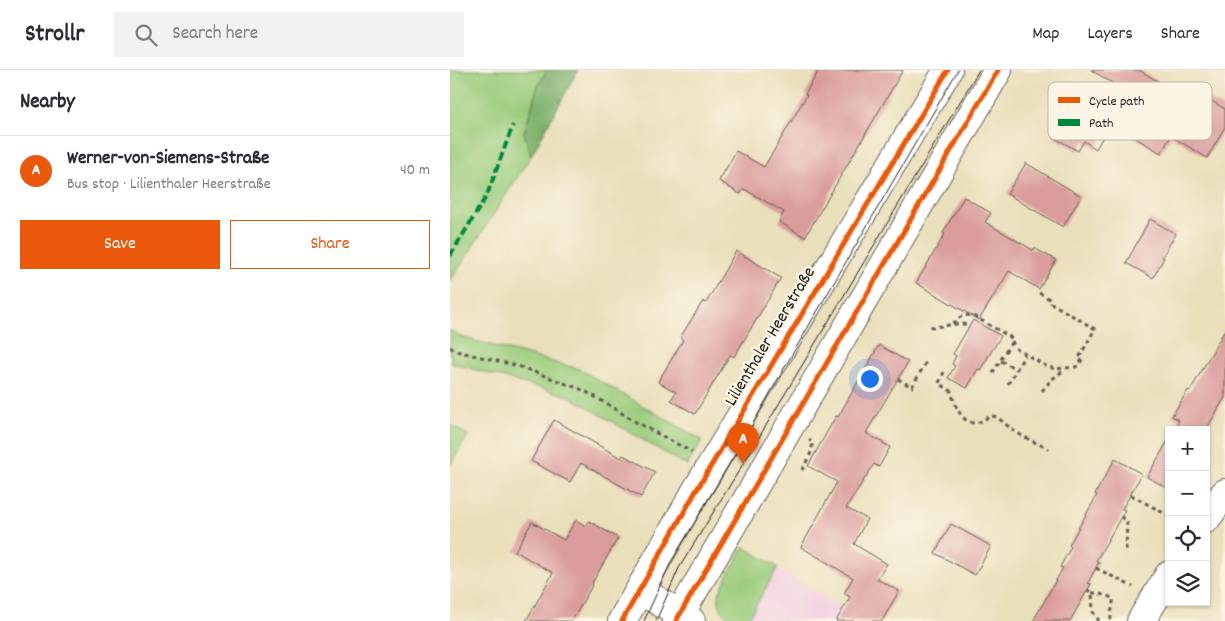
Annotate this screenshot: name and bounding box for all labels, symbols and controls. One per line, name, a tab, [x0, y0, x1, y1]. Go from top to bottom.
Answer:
search box	[114, 12, 464, 57]
text: Strollr	[25, 18, 84, 52]
icon: search	[132, 21, 160, 49]
text: Search here	[172, 21, 258, 48]
text: Map	[1032, 22, 1059, 47]
text: Layers	[1087, 22, 1133, 47]
text: Share	[1161, 22, 1200, 47]
legend	[1048, 82, 1212, 140]
text: Nearby	[20, 88, 75, 118]
text: Cycle path	[1089, 92, 1145, 112]
text: Path	[1089, 114, 1114, 134]
text: Werner-von-Siemens-Straße	[67, 146, 269, 173]
text: A	[32, 159, 40, 182]
text: 40 m	[400, 159, 430, 182]
text: Bus stop · Lilienthaler Heerstraße	[67, 173, 271, 196]
button: Save	[20, 220, 220, 269]
button: Share	[230, 220, 430, 269]
street label: Lilienthaler Heerstraße	[720, 263, 823, 411]
your location	[857, 366, 883, 392]
pin: A	[727, 423, 759, 464]
map controls	[1165, 426, 1210, 606]
button: +	[1165, 426, 1210, 471]
button: −	[1165, 471, 1210, 516]
button: locate	[1165, 516, 1210, 561]
button: layers	[1165, 561, 1210, 606]

